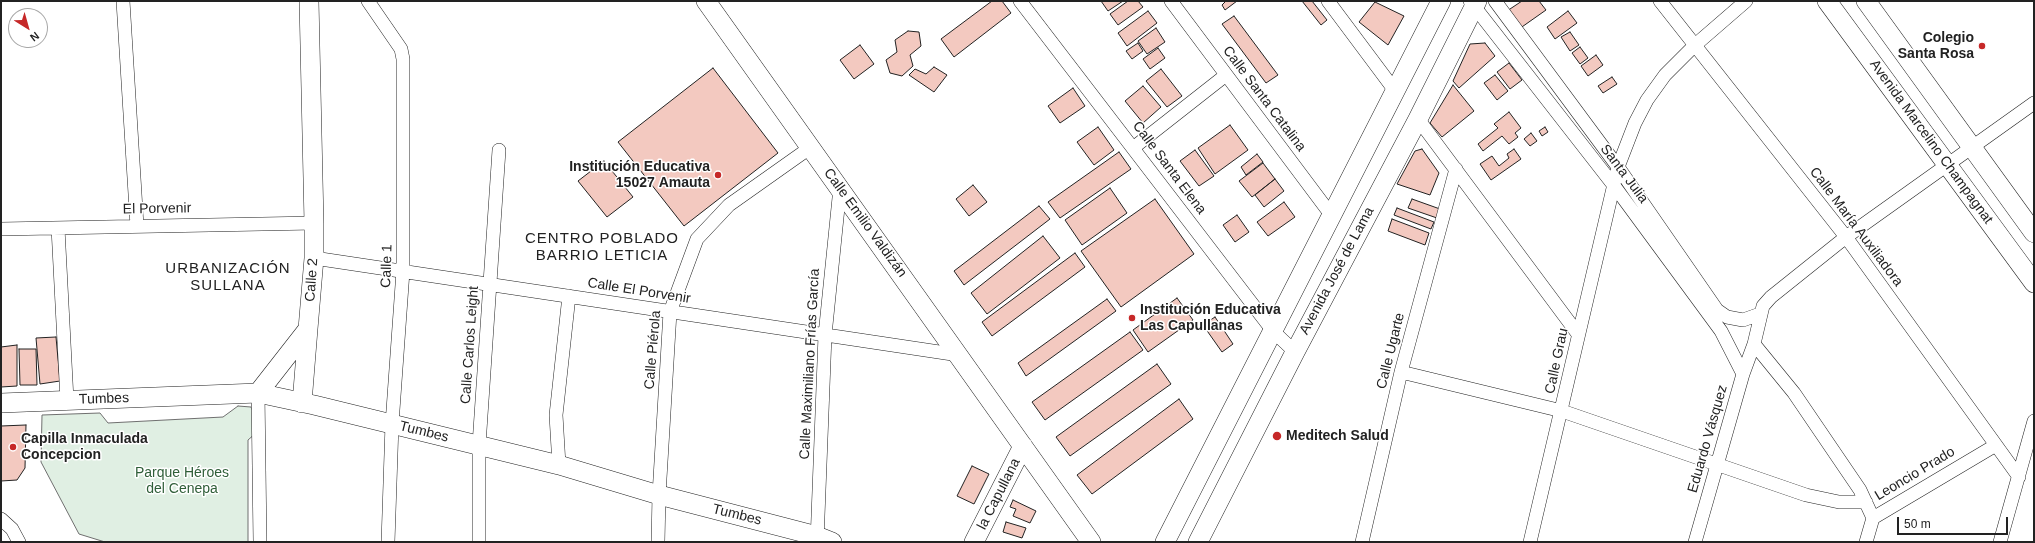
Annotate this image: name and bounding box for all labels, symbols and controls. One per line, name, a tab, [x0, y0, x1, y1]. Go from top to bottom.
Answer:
north arrow	[8, 8, 48, 48]
text: N	[28, 30, 41, 44]
place label: Colegio Santa Rosa	[1898, 30, 1974, 62]
marker: Colegio Santa Rosa	[1977, 41, 1987, 51]
street label: Calle Santa Catalina	[1219, 43, 1309, 155]
street label: Avenida Marcelino Champagnat	[1866, 57, 1996, 227]
street label: Calle Santa Elena	[1129, 118, 1209, 218]
street label: Santa Julia	[1596, 141, 1652, 207]
place label: Institución Educativa 15027 Amauta	[569, 159, 710, 192]
street label: Calle María Auxiliadora	[1806, 164, 1906, 290]
street label: Calle Emilio Valdizán	[820, 165, 910, 281]
marker: Institución Educativa 15027 Amauta	[713, 170, 723, 180]
street label: El Porvenir	[123, 200, 191, 218]
street label: Avenida José de Lama	[1296, 204, 1378, 338]
district label: CENTRO POBLADO BARRIO LETICIA	[525, 230, 679, 265]
street label: Calle 1	[378, 244, 396, 288]
street label: Calle 2	[302, 258, 322, 302]
district label: URBANIZACIÓN SULLANA	[165, 260, 291, 295]
street label: Calle Maximiliano Frías García	[797, 268, 823, 460]
street label: Calle El Porvenir	[586, 275, 692, 307]
street label: Calle Carlos Leight	[457, 285, 483, 405]
place label: Institución Educativa Las Capullanas	[1140, 302, 1281, 334]
street label: Calle Piérola	[641, 310, 665, 390]
street label: Calle Ugarte	[1373, 311, 1409, 391]
marker: Institución Educativa Las Capullanas	[1127, 313, 1137, 323]
street label: Calle Grau	[1542, 327, 1572, 395]
street label: Eduardo Vásquez	[1685, 383, 1731, 495]
street label: Tumbes	[79, 390, 129, 408]
street label: Tumbes	[398, 418, 450, 446]
place label: Meditech Salud	[1286, 428, 1389, 444]
marker: Meditech Salud	[1271, 430, 1283, 442]
place label: Capilla Inmaculada Concepcion	[21, 431, 148, 464]
marker: Capilla Inmaculada Concepcion	[8, 442, 18, 452]
street label: Leoncio Prado	[1872, 444, 1958, 504]
street label: la Capullana	[974, 456, 1024, 532]
park label: Parque Héroes del Cenepa	[135, 465, 229, 498]
street label: Tumbes	[711, 501, 763, 529]
scale bar	[1899, 509, 2010, 535]
text: 50 m	[1904, 517, 1931, 531]

